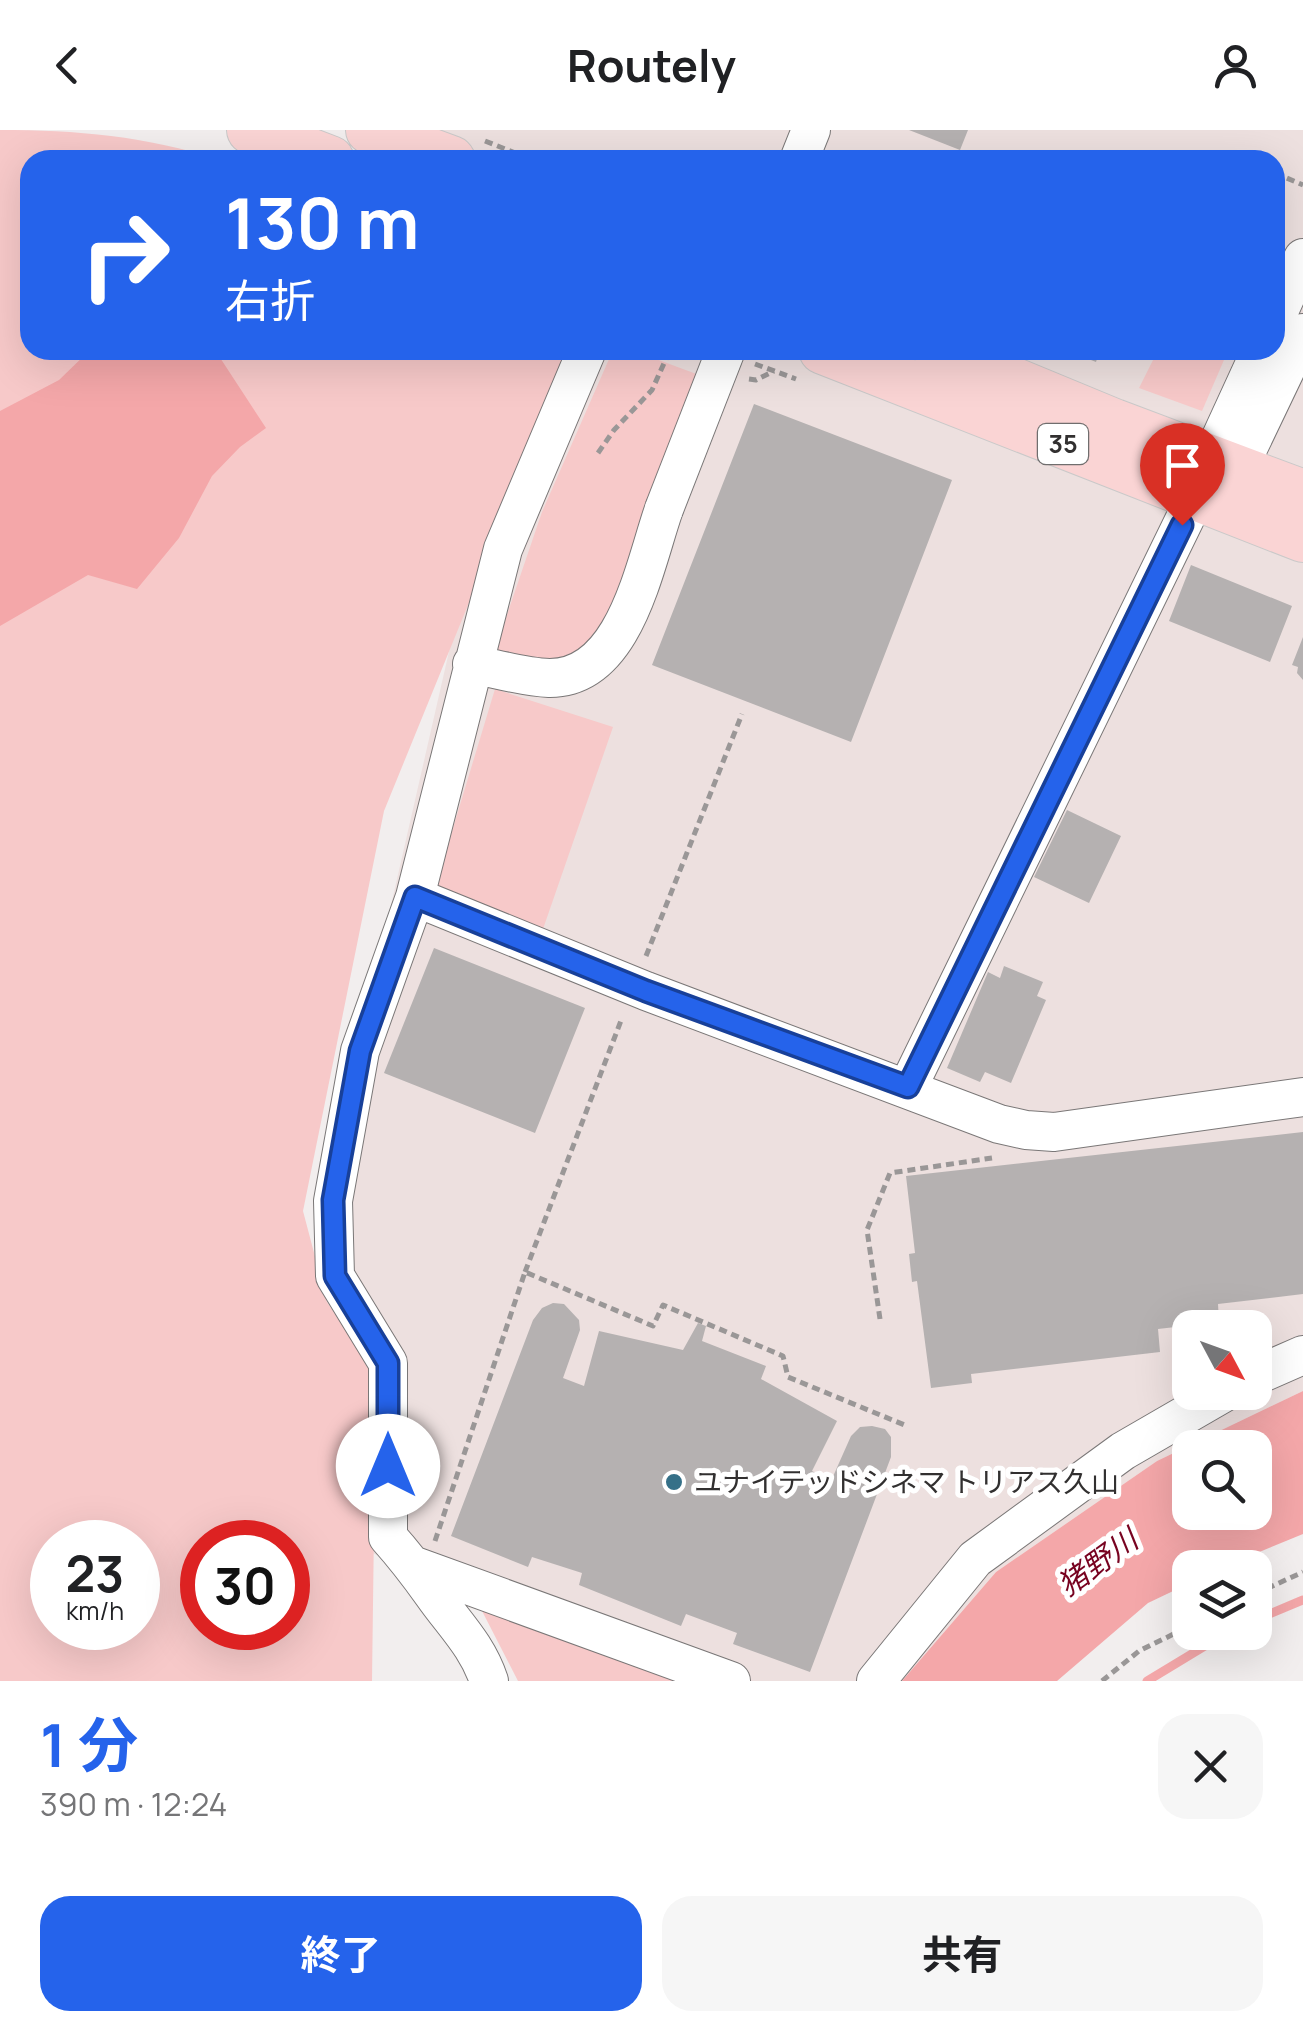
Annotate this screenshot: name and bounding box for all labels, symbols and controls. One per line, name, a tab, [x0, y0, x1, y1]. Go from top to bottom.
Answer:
text: Routely	[567, 34, 736, 96]
icon: back	[40, 38, 95, 93]
icon: person	[1208, 38, 1263, 93]
text: 130 m	[225, 174, 419, 270]
icon: right	[60, 190, 190, 320]
text: 右折	[225, 269, 315, 331]
pin	[1140, 423, 1225, 526]
road number: 35	[1038, 424, 1088, 464]
icon: arrive	[1155, 438, 1210, 493]
north arrow	[1172, 1310, 1272, 1410]
map controls	[1172, 1310, 1272, 1650]
position arrow	[336, 1414, 440, 1518]
button: search	[1172, 1430, 1272, 1530]
place label: ユナイテッドシネマ トリアス久山	[694, 1462, 1119, 1500]
marker: ユナイテッドシネマ トリアス久山	[663, 1471, 685, 1493]
water label: 猪野川	[1049, 1517, 1148, 1605]
speed limit sign: 30	[180, 1520, 310, 1650]
text: 23	[66, 1539, 124, 1607]
button: layers	[1172, 1550, 1272, 1650]
text: km/h	[66, 1593, 124, 1628]
text: 1 分	[40, 1703, 138, 1785]
button: close	[1158, 1714, 1263, 1819]
text: 390 m · 12:24	[40, 1782, 227, 1826]
button: 終了	[40, 1896, 642, 2011]
button: 共有	[662, 1896, 1263, 2011]

